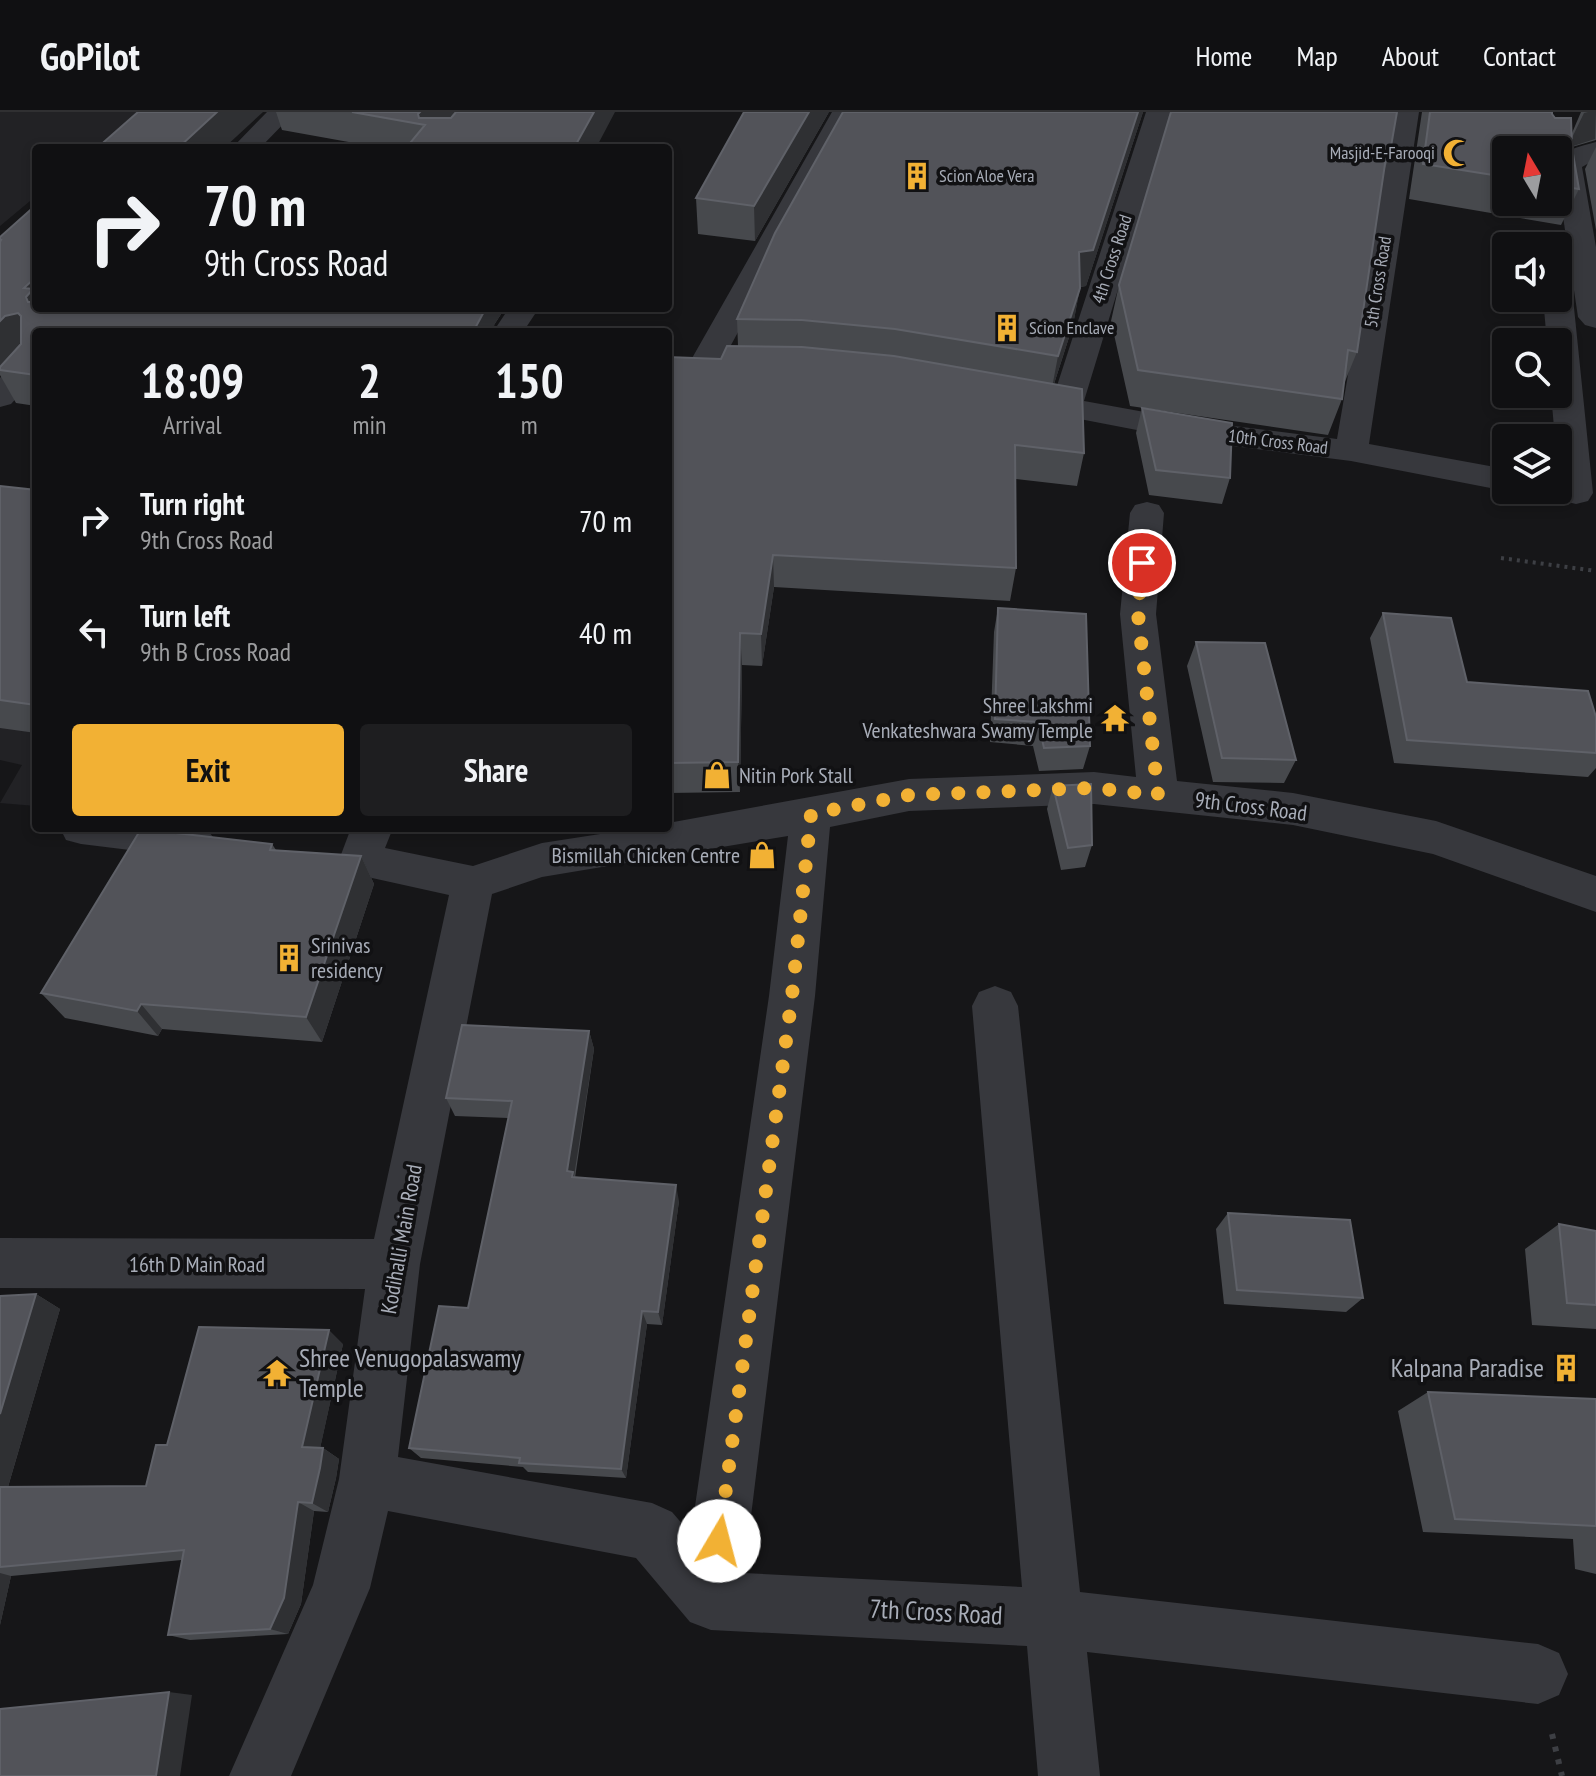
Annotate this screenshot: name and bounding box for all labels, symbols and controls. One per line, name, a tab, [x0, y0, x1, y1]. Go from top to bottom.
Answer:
text: GoPilot	[40, 31, 140, 80]
text: Home	[1196, 37, 1252, 74]
text: Map	[1296, 37, 1338, 74]
text: About	[1382, 37, 1439, 74]
text: Contact	[1483, 37, 1556, 74]
north arrow	[1492, 136, 1572, 216]
map controls	[1492, 136, 1572, 504]
mosque icon: Masjid-E-Farooqi	[1442, 138, 1472, 168]
place label: Masjid-E-Farooqi	[1330, 141, 1435, 164]
building icon: Scion Aloe Vera	[902, 161, 932, 191]
place label: Scion Aloe Vera	[939, 164, 1034, 187]
text: 70 m	[204, 169, 306, 241]
icon: right	[72, 176, 176, 280]
street label: 4th Cross Road	[1086, 211, 1137, 306]
button: sound	[1492, 232, 1572, 312]
street label: 5th Cross Road	[1359, 235, 1396, 329]
text: 9th Cross Road	[204, 239, 388, 286]
building icon: Scion Enclave	[992, 313, 1022, 343]
place label: Scion Enclave	[1029, 316, 1114, 339]
button: search	[1492, 328, 1572, 408]
text: 18:09	[140, 349, 244, 411]
text: 2	[358, 349, 381, 411]
text: 150	[495, 349, 564, 411]
text: Arrival	[163, 408, 222, 441]
text: min	[352, 408, 386, 441]
text: m	[521, 408, 538, 441]
street label: 10th Cross Road	[1227, 424, 1329, 459]
button: layers	[1492, 424, 1572, 504]
text: Turn right	[140, 484, 244, 523]
icon: right	[72, 498, 116, 542]
text: 70 m	[579, 501, 632, 540]
text: 9th Cross Road	[140, 523, 273, 556]
pin	[1108, 529, 1176, 597]
icon: arrive	[1120, 541, 1164, 585]
text: Turn left	[140, 596, 230, 635]
icon: left	[72, 610, 116, 654]
text: 40 m	[579, 613, 632, 652]
text: 9th B Cross Road	[140, 635, 291, 668]
place label: Shree Lakshmi Venkateshwara Swamy Temple	[861, 691, 1093, 744]
temple icon: Shree Lakshmi Venkateshwara Swamy Temple	[1100, 703, 1130, 733]
button: Exit	[72, 724, 344, 816]
button: Share	[360, 724, 632, 816]
shop icon: Nitin Pork Stall	[702, 760, 732, 790]
place label: Nitin Pork Stall	[739, 761, 854, 789]
street label: 9th Cross Road	[1193, 785, 1309, 827]
shop icon: Bismillah Chicken Centre	[747, 840, 777, 870]
place label: Bismillah Chicken Centre	[551, 841, 740, 869]
place label: Srinivas residency	[311, 931, 383, 984]
building icon: Srinivas residency	[274, 943, 304, 973]
street label: Kodihalli Main Road	[374, 1162, 428, 1316]
street label: 16th D Main Road	[129, 1250, 265, 1278]
place label: Shree Venugopalaswamy Temple	[299, 1341, 521, 1404]
place label: Kalpana Paradise	[1391, 1351, 1544, 1384]
building icon: Kalpana Paradise	[1551, 1353, 1581, 1383]
temple icon: Shree Venugopalaswamy Temple	[262, 1358, 292, 1388]
position arrow	[677, 1499, 761, 1583]
street label: 7th Cross Road	[869, 1592, 1003, 1631]

